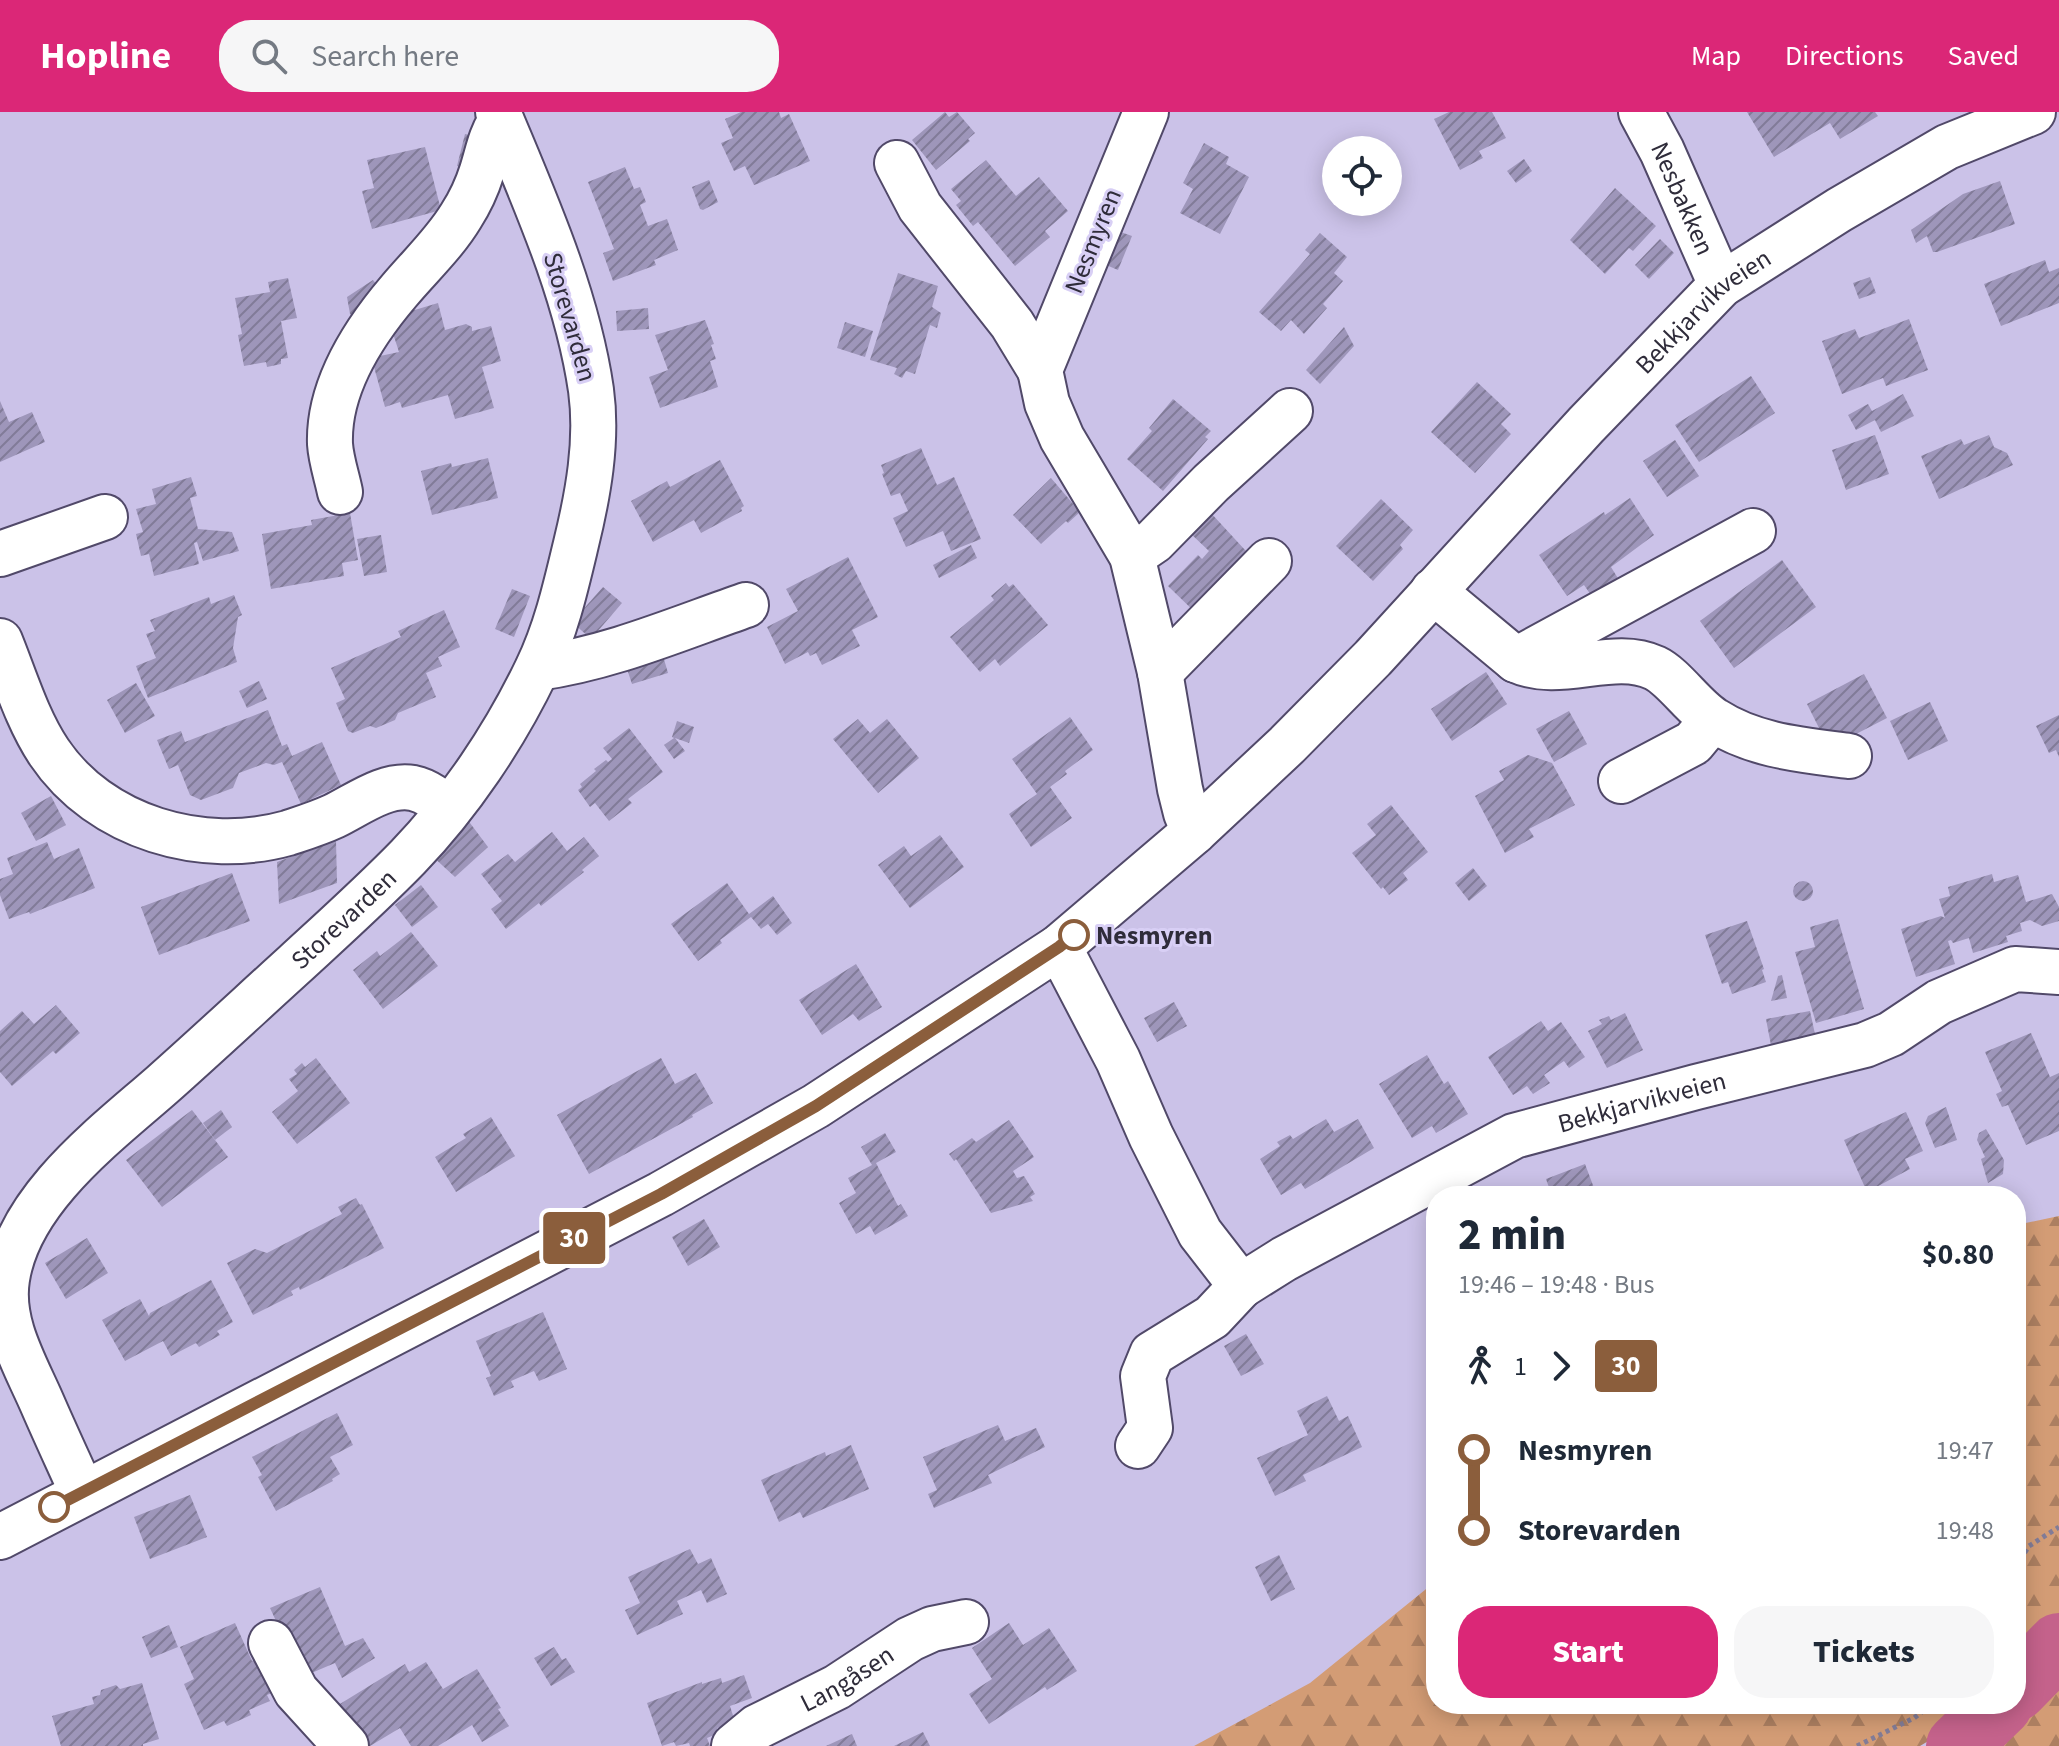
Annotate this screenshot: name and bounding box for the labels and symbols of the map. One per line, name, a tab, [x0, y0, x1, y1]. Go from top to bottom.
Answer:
street label: Nesbakken	[1642, 136, 1724, 261]
street label: Nesmyren	[1055, 183, 1131, 299]
street label: Bekkjarvikveien	[1626, 239, 1778, 382]
street label: Storevarden	[534, 248, 606, 386]
street label: Storevarden	[282, 860, 405, 978]
place label: Nesmyren	[1096, 917, 1213, 954]
marker: Nesmyren	[1059, 920, 1089, 950]
street label: Bekkjarvikveien	[1554, 1062, 1730, 1142]
line badge: 30	[538, 1212, 610, 1264]
unlabelled marker	[39, 1492, 69, 1522]
street label: Langåsen	[794, 1636, 901, 1721]

